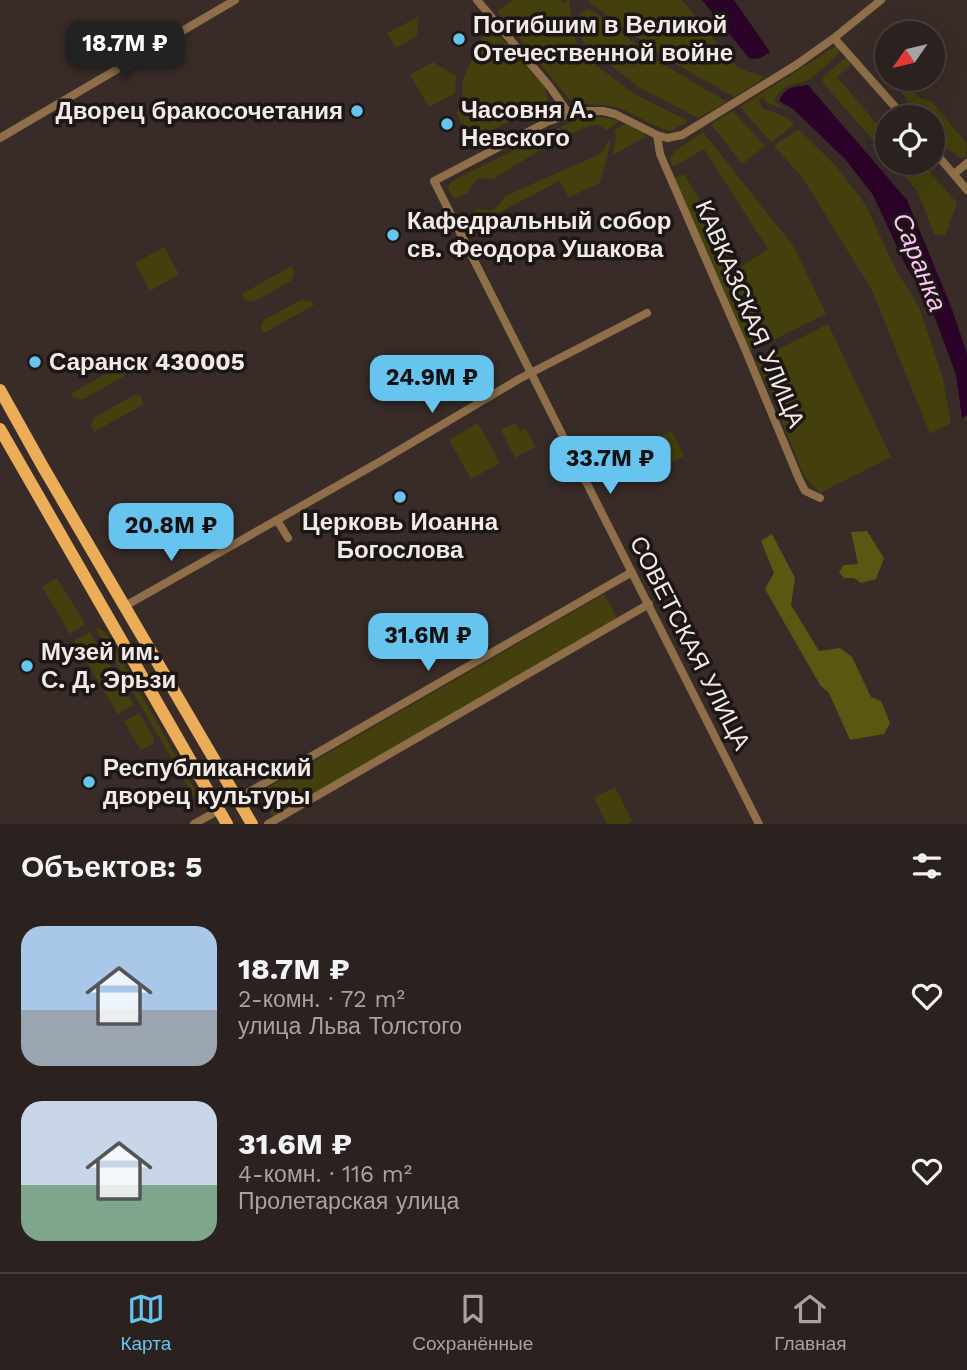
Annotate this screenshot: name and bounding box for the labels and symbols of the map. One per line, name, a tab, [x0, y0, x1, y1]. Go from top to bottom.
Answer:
place label: Погибшим в Великой Отечественной войне	[473, 11, 733, 67]
north arrow	[875, 21, 945, 91]
pin: 18.7M ₽	[60, 22, 190, 81]
marker: Погибшим в Великой Отечественной войне	[451, 31, 467, 47]
place label: Часовня А. Невского	[461, 96, 594, 152]
place label: Дворец бракосочетания	[56, 97, 343, 125]
marker: Дворец бракосочетания	[349, 103, 365, 119]
marker: Часовня А. Невского	[439, 116, 455, 132]
street label: КАВКАЗСКАЯ УЛИЦА	[689, 196, 811, 432]
place label: Кафедральный собор св. Феодора Ушакова	[407, 207, 671, 263]
water label: Саранка	[887, 208, 953, 316]
marker: Кафедральный собор св. Феодора Ушакова	[385, 227, 401, 243]
place label: Саранск 430005	[49, 348, 245, 376]
marker: Саранск 430005	[27, 354, 43, 370]
pin: 24.9M ₽	[367, 356, 497, 415]
pin: 33.7M ₽	[545, 436, 675, 496]
marker: Церковь Иоанна Богослова	[392, 489, 408, 505]
pin: 20.8M ₽	[106, 504, 236, 563]
place label: Церковь Иоанна Богослова	[302, 508, 499, 564]
street label: СОВЕТСКАЯ УЛИЦА	[624, 531, 756, 755]
pin: 31.6M ₽	[363, 614, 493, 673]
place label: Музей им. С. Д. Эрьзи	[41, 638, 176, 694]
marker: Музей им. С. Д. Эрьзи	[19, 658, 35, 674]
place label: Республиканский дворец культуры	[103, 754, 312, 810]
marker: Республиканский дворец культуры	[81, 774, 97, 790]

